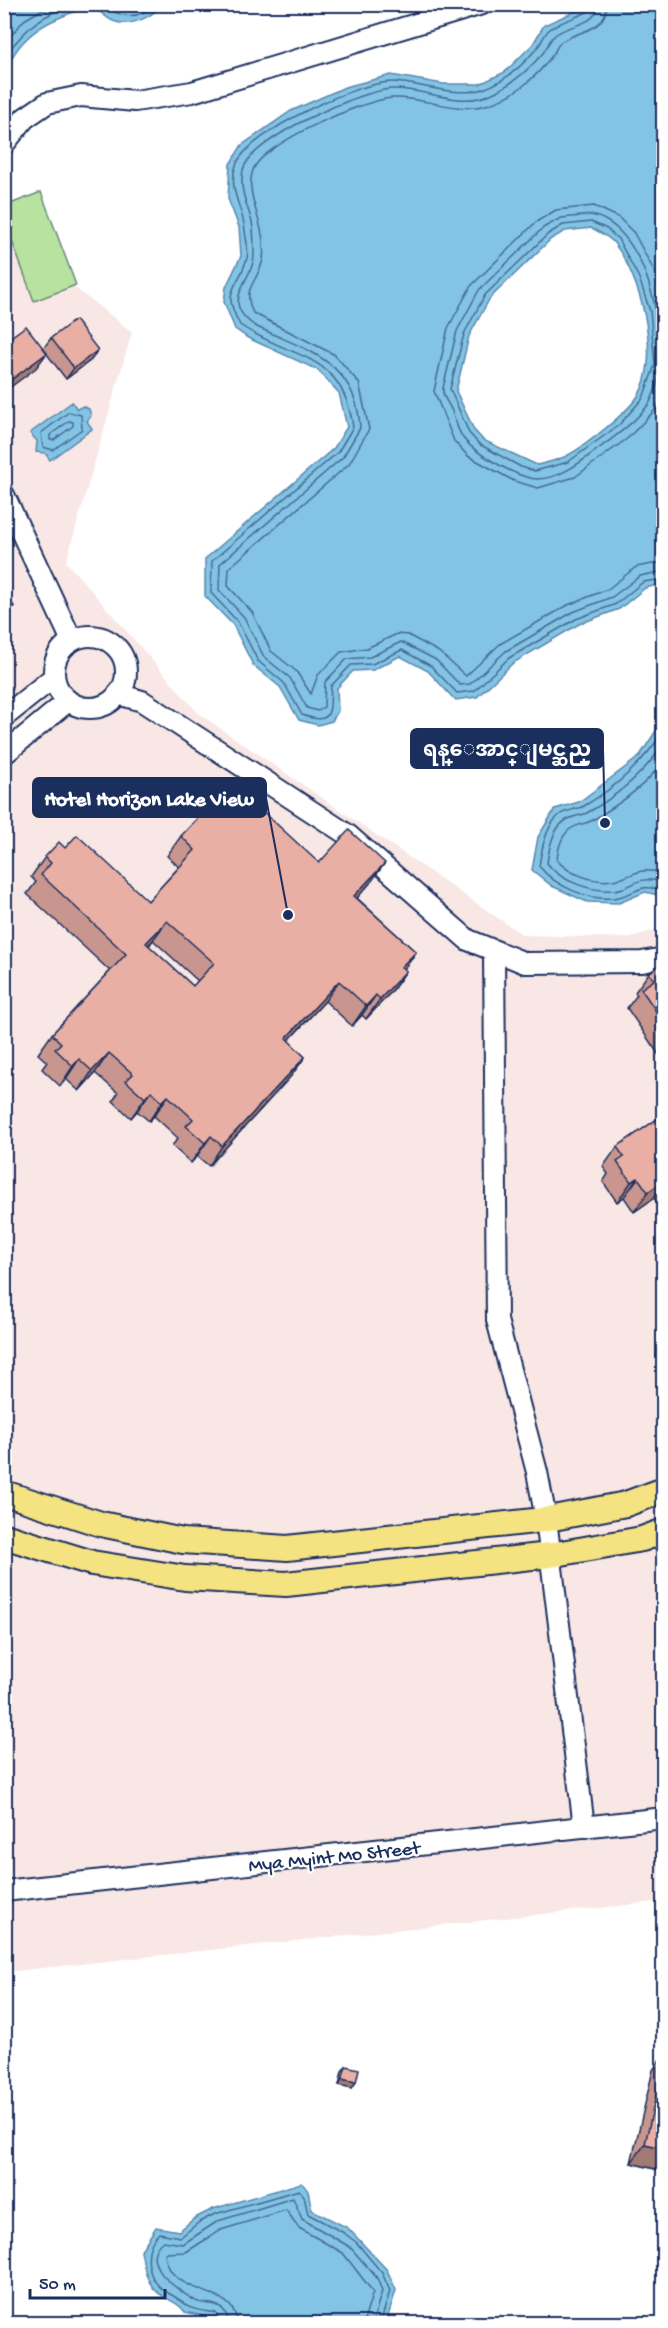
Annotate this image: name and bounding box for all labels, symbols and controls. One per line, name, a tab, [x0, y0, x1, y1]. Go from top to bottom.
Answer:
callout: ရန္ေအာင္ျမင္ဆည္	[411, 729, 603, 768]
text: ရန္ေအာင္ျမင္ဆည္	[423, 740, 591, 767]
callout: Hotel Horizon Lake View	[33, 778, 266, 817]
text: Hotel Horizon Lake View	[44, 789, 255, 814]
street label: Mya Myint Mo Street	[247, 1838, 423, 1879]
scale bar	[30, 2262, 165, 2300]
text: 50 m	[39, 2275, 76, 2296]

